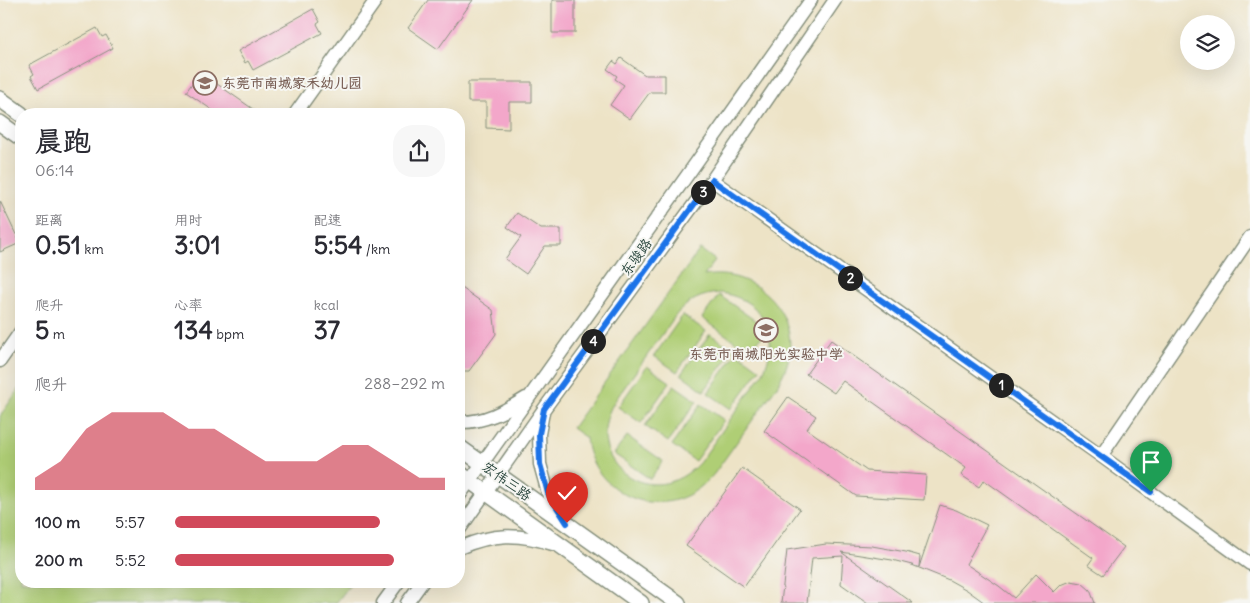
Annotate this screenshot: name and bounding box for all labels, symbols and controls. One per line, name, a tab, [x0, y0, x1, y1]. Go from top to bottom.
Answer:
map controls	[1180, 15, 1235, 70]
button: layers	[1180, 15, 1235, 70]
school or university icon: 东莞市南城家禾幼儿园	[192, 70, 218, 96]
place label: 东莞市南城家禾幼儿园	[222, 74, 362, 92]
text: 晨跑	[35, 123, 91, 159]
button: share	[393, 125, 445, 177]
text: 06:14	[35, 160, 74, 180]
pin: 3	[690, 180, 716, 204]
text: 3	[700, 183, 707, 201]
text: 距离	[35, 211, 63, 229]
text: 用时	[174, 211, 202, 229]
text: 配速	[314, 211, 342, 229]
text: 0.51	[35, 229, 81, 261]
text: 3:01	[174, 229, 221, 261]
text: 5:54	[314, 229, 363, 261]
street label: 东骏路	[616, 235, 656, 279]
text: km	[81, 240, 104, 258]
text: /km	[363, 240, 390, 258]
pin: 2	[838, 266, 862, 290]
text: 2	[847, 269, 854, 287]
text: 爬升	[35, 296, 63, 314]
text: 心率	[174, 296, 202, 314]
text: kcal	[314, 296, 339, 314]
text: 5	[35, 314, 49, 346]
text: 134	[174, 314, 213, 346]
text: 37	[314, 314, 340, 346]
school or university icon: 东莞市南城阳光实验中学	[753, 317, 779, 343]
text: m	[49, 325, 65, 343]
text: bpm	[213, 325, 244, 343]
pin: 4	[580, 328, 606, 354]
text: 4	[589, 332, 598, 350]
place label: 东莞市南城阳光实验中学	[689, 345, 843, 363]
pin: 1	[988, 372, 1014, 398]
text: 288–292 m	[364, 373, 445, 393]
text: 爬升	[35, 374, 67, 394]
text: 1	[999, 376, 1004, 394]
pin	[1130, 441, 1172, 492]
icon: arrive	[1137, 448, 1165, 476]
street label: 宏伟三路	[479, 458, 535, 504]
pin	[546, 472, 588, 523]
icon: check	[553, 479, 581, 507]
text: 100 m	[35, 512, 80, 532]
text: 5:57	[115, 512, 145, 532]
text: 200 m	[35, 550, 83, 570]
text: 5:52	[115, 550, 146, 570]

